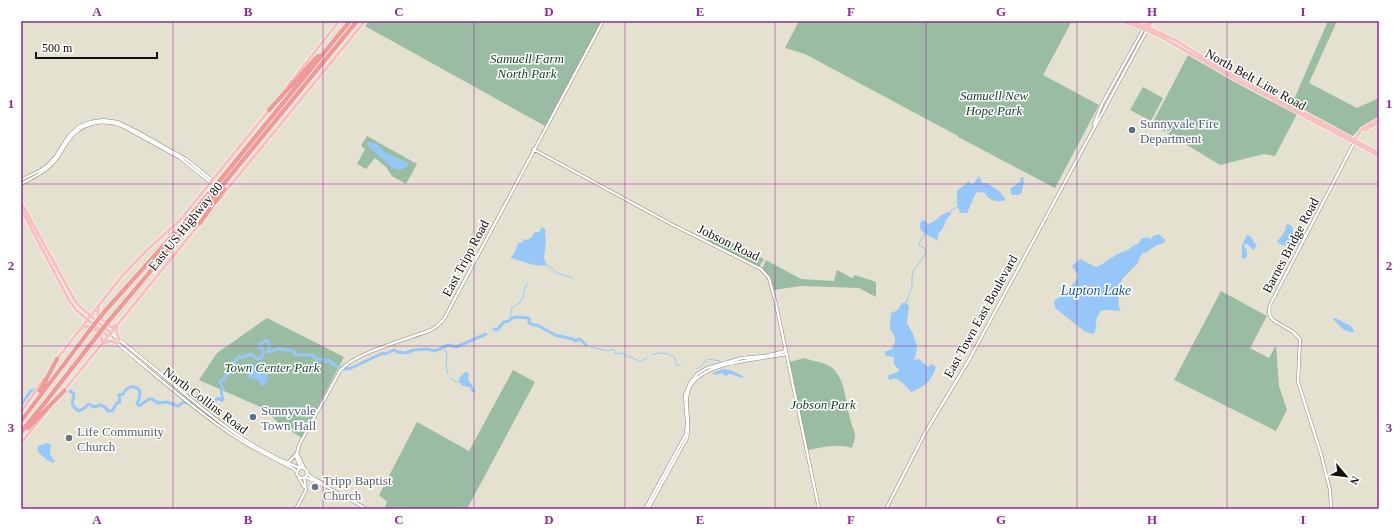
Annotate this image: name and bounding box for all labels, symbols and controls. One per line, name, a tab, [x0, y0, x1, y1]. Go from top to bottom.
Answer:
text: A	[92, 4, 102, 19]
text: B	[244, 4, 253, 19]
text: C	[394, 4, 404, 19]
text: D	[544, 4, 554, 19]
text: E	[696, 4, 704, 19]
text: F	[847, 4, 855, 19]
text: G	[996, 4, 1006, 19]
text: H	[1147, 4, 1157, 19]
text: I	[1300, 4, 1306, 19]
scale bar	[36, 34, 157, 60]
text: 500 m	[42, 41, 73, 55]
street label: North Belt Line Road	[1203, 45, 1309, 114]
park label: Samuell Farm North Park	[490, 51, 564, 81]
park label: Samuell New Hope Park	[960, 88, 1028, 118]
text: 1	[8, 96, 14, 111]
text: 1	[1386, 96, 1392, 111]
place label: Sunnyvale Fire Department	[1140, 116, 1219, 146]
marker: Sunnyvale Fire Department	[1127, 125, 1137, 135]
street label: East US Highway 80	[145, 179, 226, 274]
street label: Barnes Bridge Road	[1259, 195, 1322, 295]
street label: East Tripp Road	[439, 217, 492, 299]
street label: Jobson Road	[695, 221, 763, 264]
street label: East Town East Boulevard	[940, 252, 1021, 380]
text: 2	[8, 258, 14, 273]
text: 2	[1386, 258, 1392, 273]
water label: Lupton Lake	[1060, 283, 1131, 298]
park label: Town Center Park	[225, 360, 320, 375]
street label: North Collins Road	[161, 364, 251, 437]
park label: Jobson Park	[790, 397, 856, 412]
place label: Sunnyvale Town Hall	[261, 403, 316, 433]
marker: Sunnyvale Town Hall	[248, 412, 258, 422]
text: 3	[8, 420, 15, 435]
text: 3	[1386, 420, 1393, 435]
place label: Life Community Church	[77, 424, 165, 454]
marker: Life Community Church	[64, 433, 74, 443]
north arrow	[1326, 456, 1366, 496]
place label: Tripp Baptist Church	[323, 473, 392, 503]
text: N	[1348, 474, 1362, 487]
marker: Tripp Baptist Church	[310, 482, 320, 492]
text: A	[92, 512, 102, 527]
text: B	[244, 512, 253, 527]
text: C	[394, 512, 404, 527]
text: D	[544, 512, 554, 527]
text: E	[696, 512, 704, 527]
text: F	[847, 512, 855, 527]
text: G	[996, 512, 1006, 527]
text: H	[1147, 512, 1157, 527]
text: I	[1300, 512, 1306, 527]

